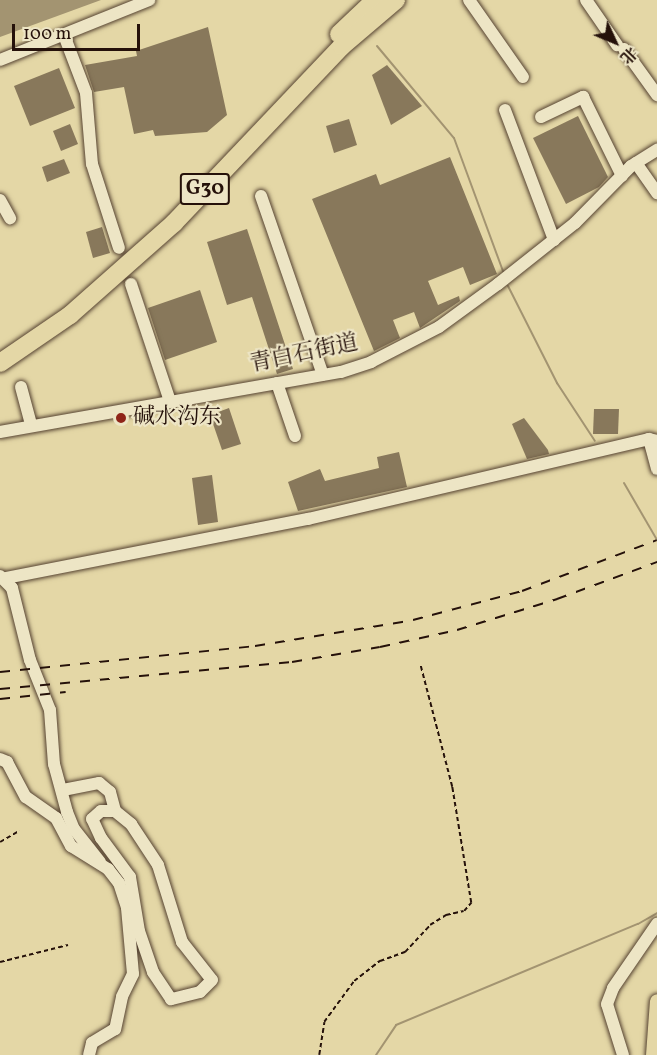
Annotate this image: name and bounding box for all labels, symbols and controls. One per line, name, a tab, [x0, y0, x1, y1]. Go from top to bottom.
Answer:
scale bar	[15, 12, 142, 50]
north arrow	[585, 12, 645, 72]
text: 100 m	[23, 22, 72, 47]
text: 北	[614, 41, 641, 68]
road number: G30	[180, 171, 230, 207]
street label: 青白石街道	[247, 330, 361, 378]
place label: 碱水沟东	[133, 405, 221, 431]
marker: 碱水沟东	[114, 411, 128, 425]

